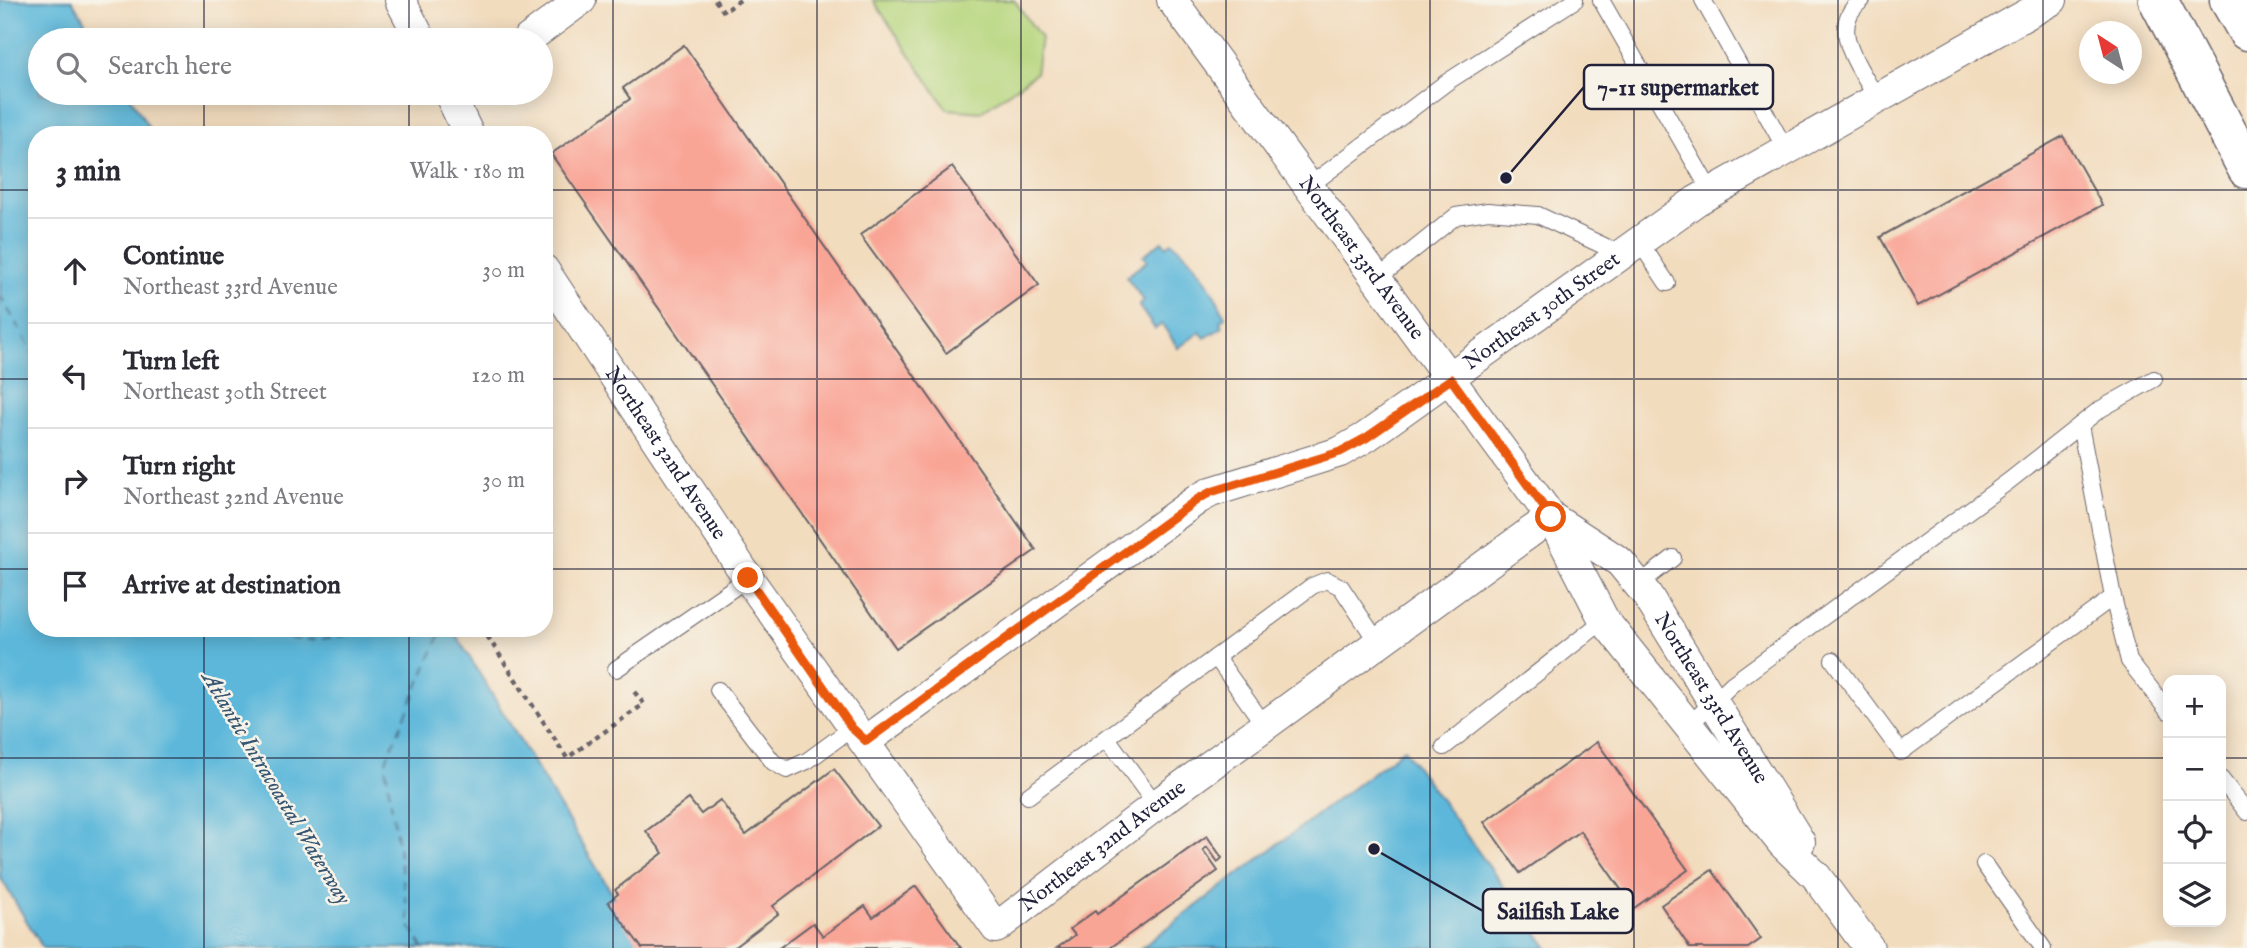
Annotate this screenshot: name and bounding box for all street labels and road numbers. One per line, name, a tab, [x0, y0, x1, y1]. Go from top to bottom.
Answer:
street label: Northeast 33rd Avenue	[1292, 171, 1430, 346]
street label: Northeast 30th Street	[1458, 246, 1626, 376]
street label: Northeast 32nd Avenue	[599, 362, 733, 545]
street label: Northeast 33rd Avenue	[1648, 608, 1774, 789]
street label: Northeast 32nd Avenue	[1015, 774, 1191, 918]

